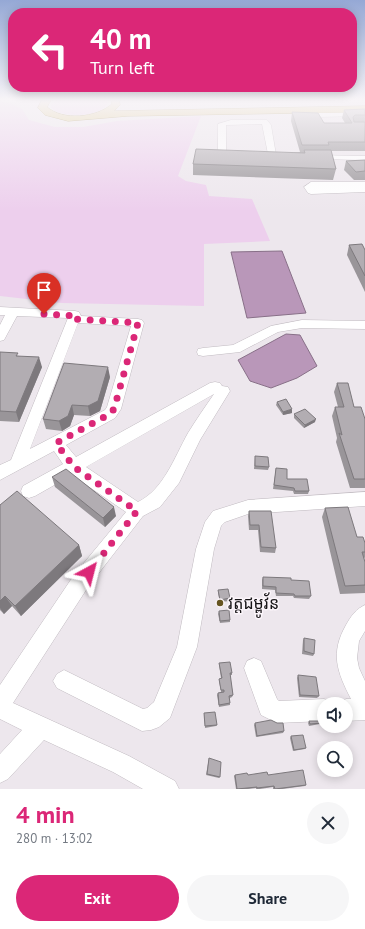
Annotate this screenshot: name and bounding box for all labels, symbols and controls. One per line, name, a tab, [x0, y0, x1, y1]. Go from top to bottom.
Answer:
text: 40 m	[90, 20, 151, 57]
icon: left	[24, 24, 76, 76]
text: Turn left	[90, 56, 155, 79]
pin	[27, 273, 61, 314]
icon: arrive	[33, 279, 55, 301]
position arrow	[68, 551, 110, 593]
place label: វត្តជម្ពូវ័ន	[228, 592, 279, 618]
marker: វត្តជម្ពូវ័ន	[215, 598, 225, 608]
map controls	[317, 697, 353, 777]
button: sound	[317, 697, 353, 733]
button: search	[317, 741, 353, 777]
text: 4 min	[16, 799, 75, 830]
button: close	[307, 802, 349, 844]
text: 280 m · 13:02	[16, 830, 93, 847]
button: Exit	[16, 875, 179, 921]
button: Share	[187, 875, 349, 921]

